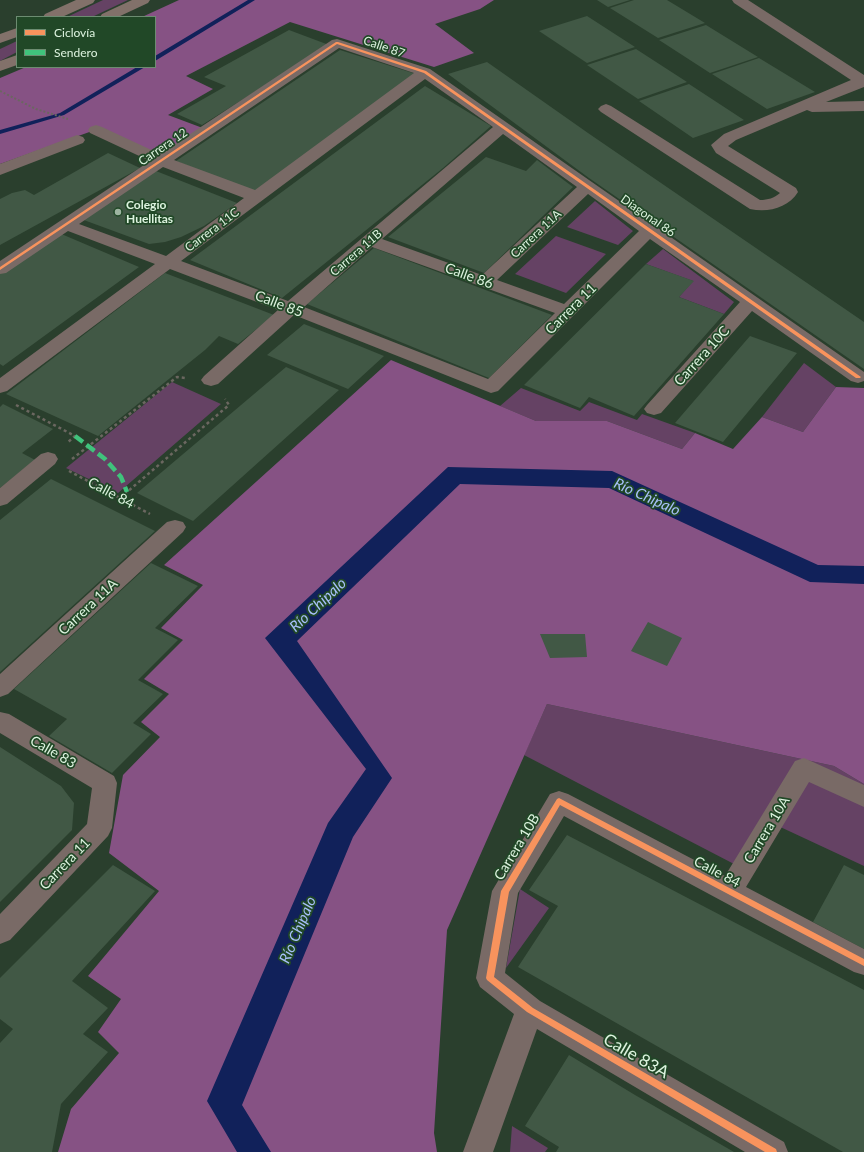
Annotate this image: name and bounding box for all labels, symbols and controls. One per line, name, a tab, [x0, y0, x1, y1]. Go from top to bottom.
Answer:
legend	[16, 16, 156, 68]
text: Ciclovía	[54, 25, 95, 40]
street label: Calle 87	[361, 33, 407, 61]
text: Sendero	[54, 45, 98, 60]
street label: Carrera 12	[136, 125, 190, 169]
street label: Diagonal 86	[618, 192, 678, 240]
place label: Colegio Huellitas	[126, 198, 173, 226]
street label: Carrera 11C	[182, 205, 242, 255]
marker: Colegio Huellitas	[113, 207, 123, 217]
street label: Carrera 11A	[508, 207, 564, 261]
street label: Carrera 11B	[327, 227, 385, 279]
street label: Calle 86	[443, 260, 495, 292]
street label: Carrera 11	[542, 280, 600, 338]
street label: Calle 85	[253, 287, 305, 321]
street label: Carrera 10C	[671, 323, 733, 389]
street label: Calle 84	[85, 474, 137, 512]
water label: Río Chipalo	[611, 474, 683, 520]
water label: Río Chipalo	[286, 574, 350, 636]
street label: Carrera 11A	[55, 575, 121, 639]
street label: Calle 83	[27, 732, 79, 772]
street label: Carrera 10A	[741, 794, 793, 866]
street label: Carrera 10B	[491, 811, 543, 883]
street label: Carrera 11	[36, 835, 94, 893]
street label: Calle 84	[691, 853, 743, 891]
water label: Río Chipalo	[276, 894, 320, 966]
street label: Calle 83A	[600, 1029, 672, 1083]

